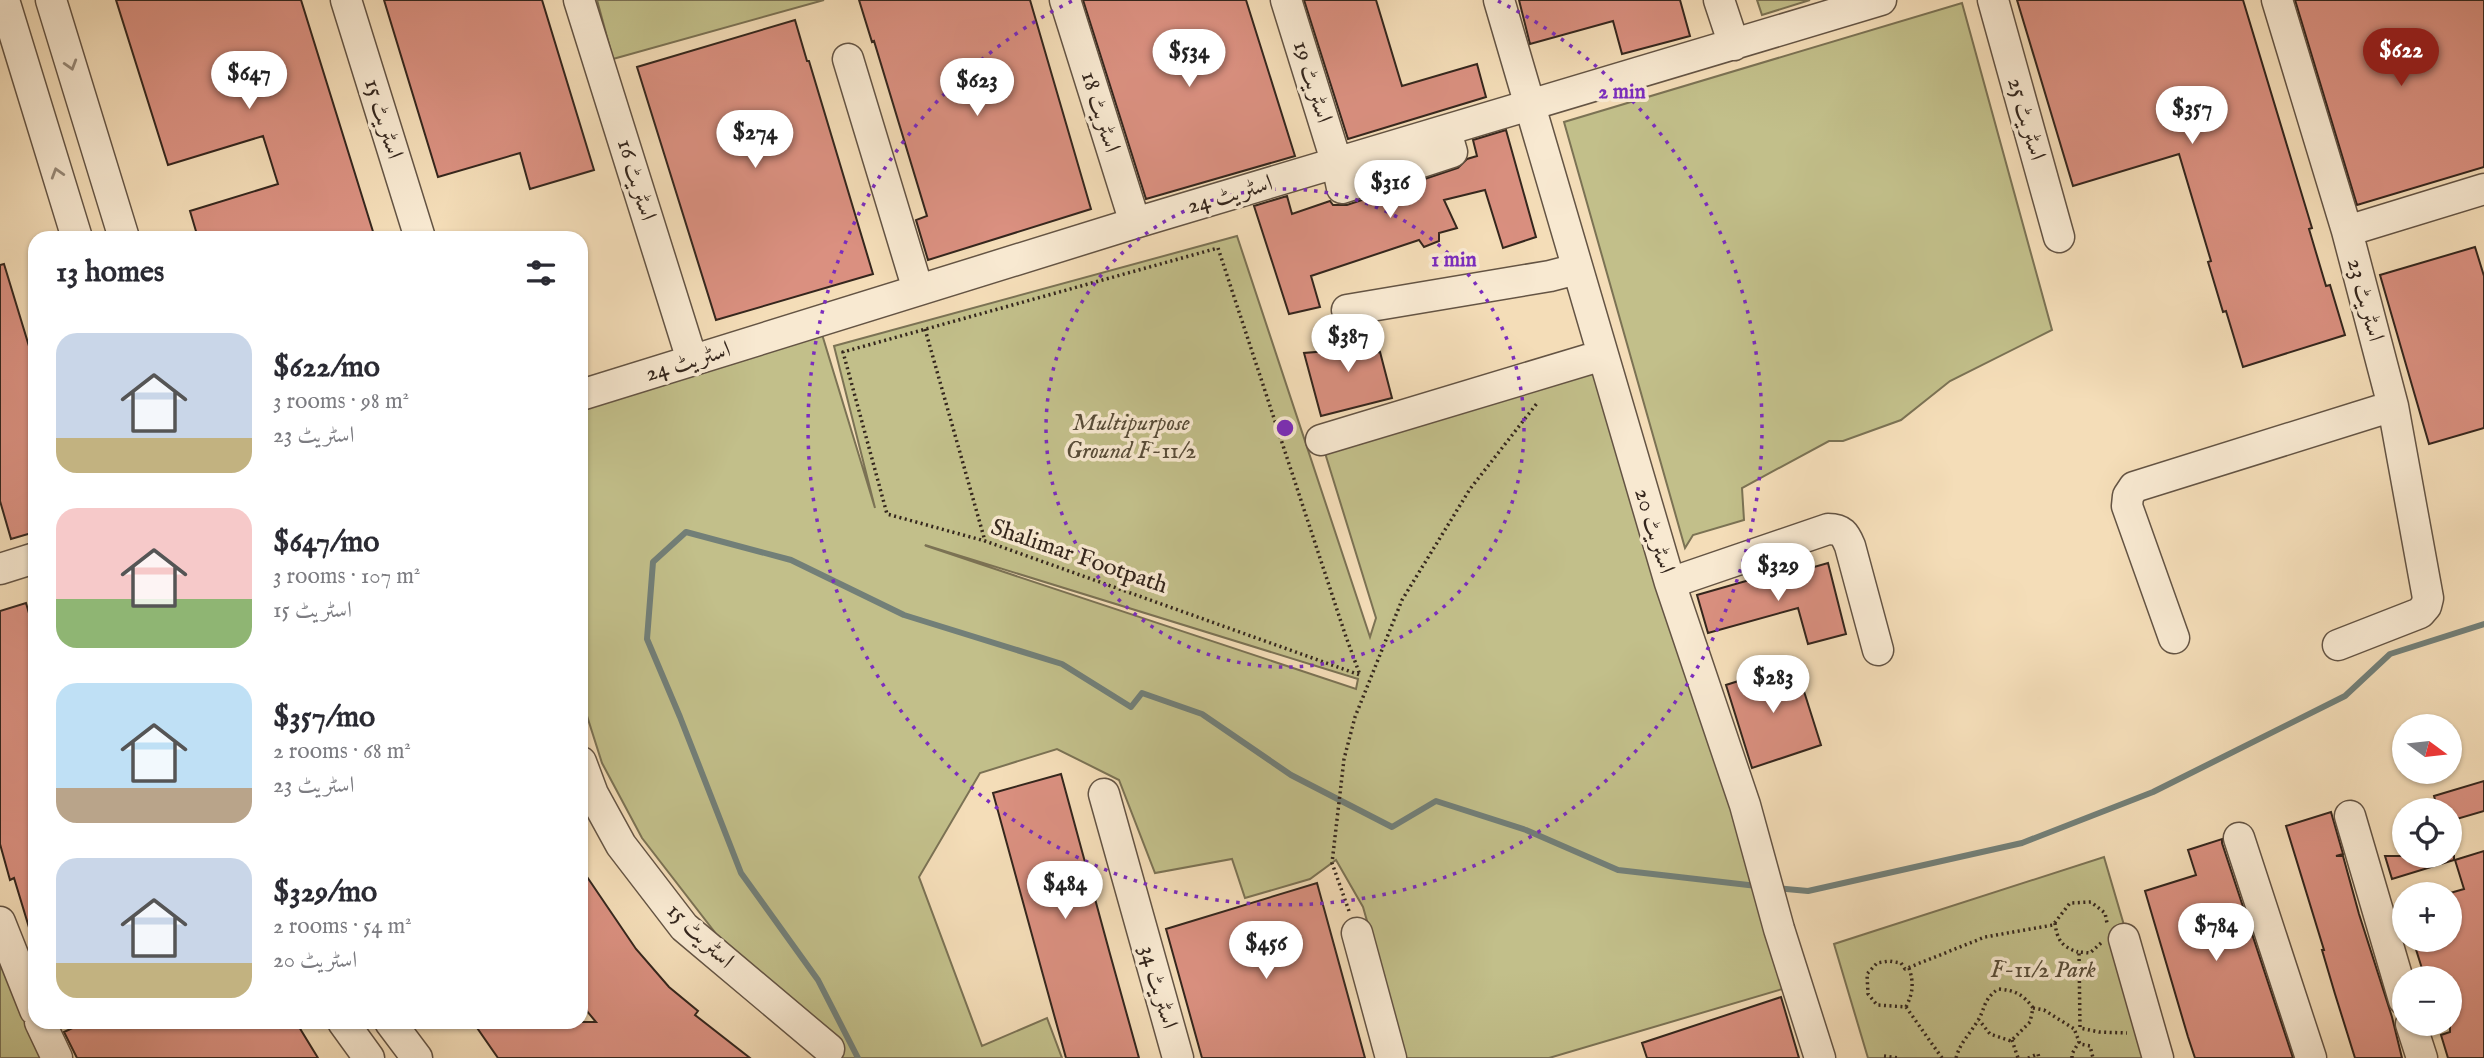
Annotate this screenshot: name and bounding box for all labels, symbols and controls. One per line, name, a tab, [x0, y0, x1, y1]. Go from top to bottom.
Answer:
pin: $622	[2360, 28, 2442, 88]
pin: $534	[1148, 29, 1230, 89]
text: $622	[2379, 36, 2423, 65]
text: $534	[1169, 37, 1209, 66]
street label: اسٹریٹ 19	[1285, 37, 1339, 127]
pin: $647	[208, 52, 290, 111]
pin: $623	[936, 58, 1018, 118]
one-way arrow	[63, 59, 77, 71]
text: $647	[227, 59, 271, 88]
text: $623	[956, 66, 998, 95]
street label: اسٹریٹ 18	[1073, 68, 1127, 156]
street label: اسٹریٹ 25	[1999, 74, 2053, 164]
street label: اسٹریٹ 15	[356, 75, 410, 163]
text: 2 min	[1598, 79, 1646, 106]
pin: $357	[2151, 86, 2233, 146]
text: $357	[2172, 94, 2212, 123]
pin: $274	[714, 110, 796, 170]
text: $274	[732, 118, 778, 147]
street label: اسٹریٹ 16	[609, 135, 663, 225]
pin: $316	[1349, 160, 1431, 220]
one-way arrow	[51, 167, 65, 179]
street label: اسٹریٹ 24	[1183, 168, 1277, 222]
text: $316	[1370, 168, 1410, 197]
text: 1 min	[1431, 247, 1477, 274]
text: 13 homes	[56, 254, 164, 292]
icon: filters	[522, 254, 560, 292]
street label: اسٹریٹ 23	[2339, 255, 2391, 345]
pin: $387	[1307, 314, 1389, 374]
text: $387	[1327, 322, 1369, 351]
street label: اسٹریٹ 24	[641, 334, 735, 390]
text: $622/mo	[273, 349, 380, 387]
icon: home	[112, 361, 196, 445]
text: 3 rooms · 98 m²	[273, 387, 409, 416]
park label: Multipurpose Ground F-11/2	[1065, 408, 1197, 467]
centre of rings	[1273, 416, 1297, 440]
text: اسٹریٹ 23	[273, 421, 355, 450]
street label: اسٹریٹ 20	[1626, 484, 1682, 578]
street label: Shalimar Footpath	[987, 512, 1172, 602]
text: $647/mo	[273, 524, 380, 562]
icon: home	[112, 536, 196, 620]
pin: $329	[1737, 544, 1819, 603]
text: $329	[1757, 551, 1799, 580]
text: 3 rooms · 107 m²	[273, 562, 421, 591]
text: اسٹریٹ 15	[273, 596, 352, 625]
pin: $283	[1732, 656, 1814, 715]
text: $283	[1752, 663, 1794, 692]
text: $357/mo	[273, 699, 375, 737]
icon: home	[112, 711, 196, 795]
north arrow	[2392, 714, 2462, 784]
map controls	[2392, 714, 2462, 1036]
text: 2 rooms · 68 m²	[273, 737, 411, 766]
text: اسٹریٹ 23	[273, 771, 355, 800]
button: locate	[2392, 798, 2462, 868]
pin: $484	[1024, 862, 1106, 921]
text: $484	[1043, 869, 1087, 898]
text: $329/mo	[273, 874, 377, 912]
button: +	[2392, 882, 2462, 952]
icon: home	[112, 886, 196, 970]
street label: اسٹریٹ 15	[660, 896, 740, 976]
pin: $784	[2175, 904, 2257, 963]
text: $784	[2194, 911, 2238, 940]
text: 2 rooms · 54 m²	[273, 912, 412, 941]
pin: $456	[1225, 922, 1307, 981]
text: $456	[1245, 929, 1287, 958]
street label: اسٹریٹ 34	[1131, 942, 1185, 1032]
text: اسٹریٹ 20	[273, 946, 357, 975]
park label: F-11/2 Park	[1990, 955, 2096, 986]
button: −	[2392, 966, 2462, 1036]

